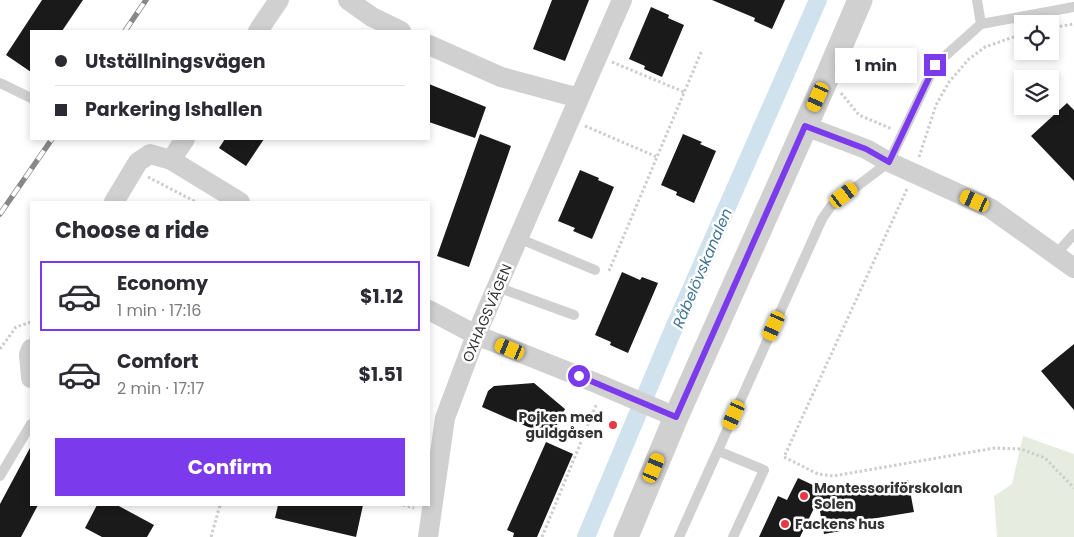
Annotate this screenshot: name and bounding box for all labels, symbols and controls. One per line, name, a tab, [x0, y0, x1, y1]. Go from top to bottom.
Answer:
map controls	[1014, 15, 1059, 115]
button: locate	[1014, 15, 1059, 60]
text: Utställningsvägen	[85, 48, 265, 75]
callout: 1 min	[835, 48, 918, 82]
text: 1 min	[855, 54, 897, 77]
route end	[924, 54, 946, 76]
button: layers	[1014, 70, 1059, 115]
car	[805, 80, 830, 114]
text: Parkering Ishallen	[85, 96, 262, 123]
car	[827, 180, 860, 210]
car	[958, 188, 991, 214]
water label: Råbelövskanalen	[667, 205, 737, 331]
text: Choose a ride	[55, 215, 209, 246]
street label: OXHAGSVÄGEN	[457, 261, 517, 365]
text: Economy	[117, 270, 208, 297]
icon: car	[57, 274, 102, 319]
text: $1.12	[360, 283, 403, 310]
text: 1 min · 17:16	[117, 299, 202, 322]
car	[761, 309, 786, 343]
car	[493, 336, 526, 362]
text: Comfort	[117, 348, 199, 375]
icon: car	[57, 352, 102, 397]
text: $1.51	[359, 361, 403, 388]
route start	[568, 365, 590, 387]
text: 2 min · 17:17	[117, 377, 204, 400]
car	[721, 398, 746, 432]
place label: Pojken med guldgåsen	[519, 407, 603, 443]
marker: Pojken med guldgåsen	[607, 419, 619, 431]
button: Confirm	[55, 438, 405, 496]
car	[641, 451, 666, 485]
place label: Montessoriförskolan Solen	[814, 478, 963, 514]
marker: Montessoriförskolan Solen	[798, 490, 810, 502]
place label: Fackens hus	[795, 514, 885, 534]
marker: Fackens hus	[779, 518, 791, 530]

